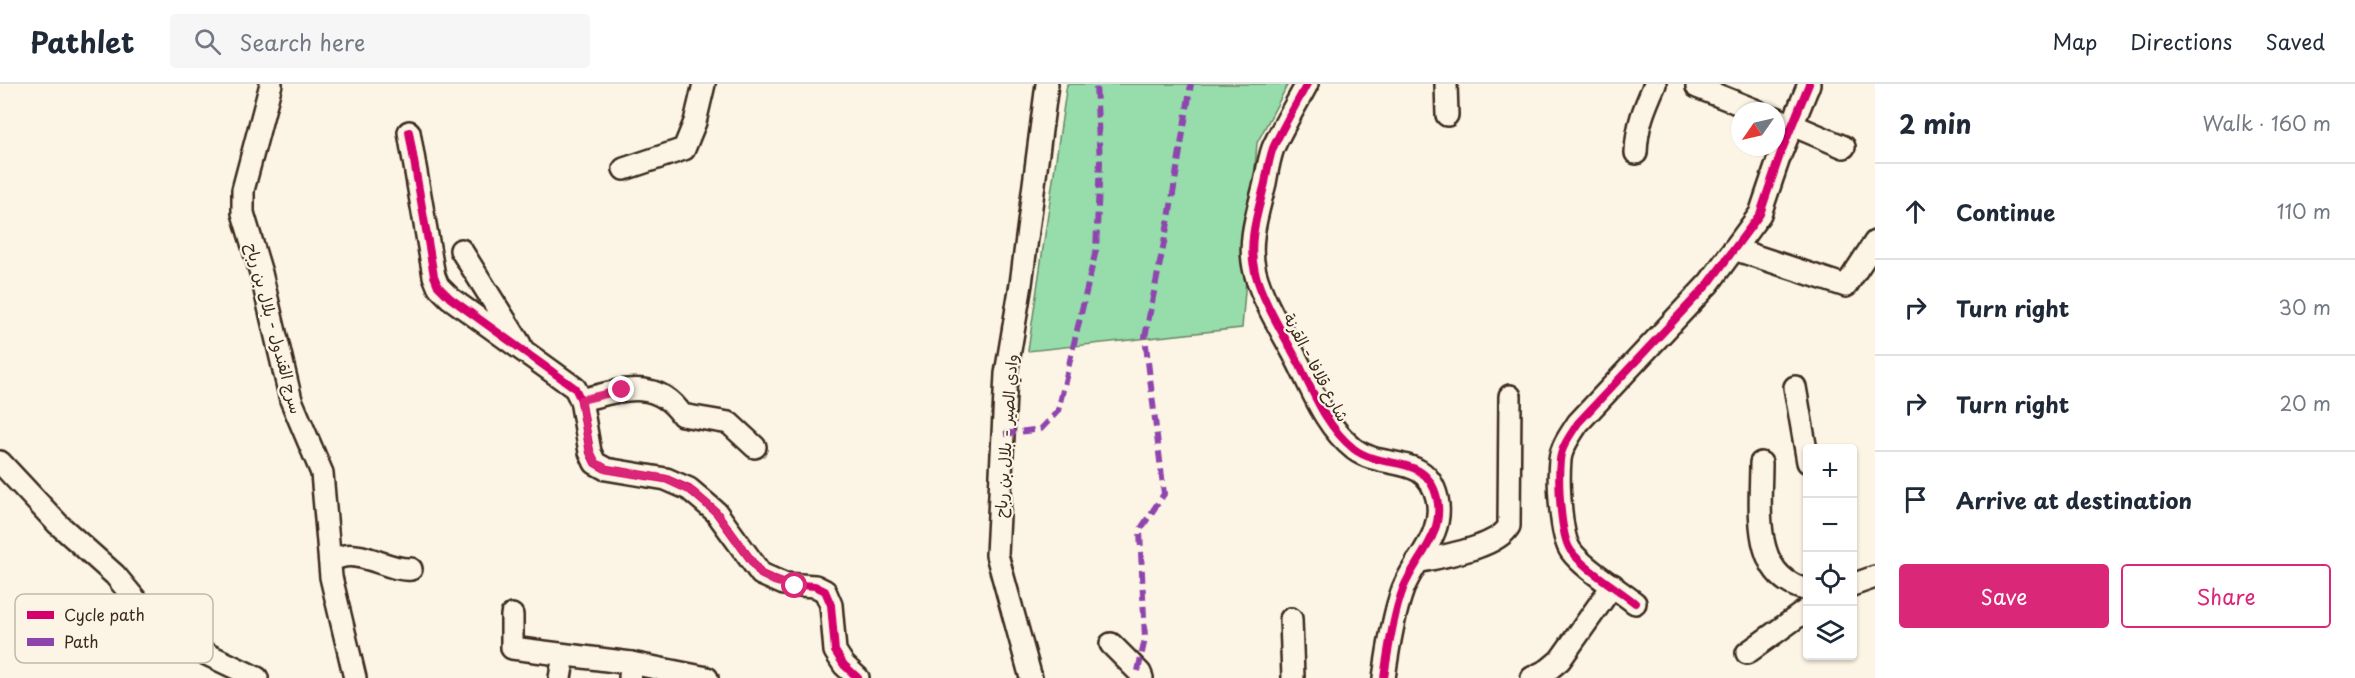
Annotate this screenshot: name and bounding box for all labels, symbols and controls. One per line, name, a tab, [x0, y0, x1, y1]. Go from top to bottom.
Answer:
search box	[170, 14, 590, 68]
text: Pathlet	[30, 20, 134, 63]
icon: search	[191, 25, 224, 58]
text: Search here	[239, 25, 365, 58]
text: Map	[2052, 25, 2097, 57]
text: Directions	[2130, 25, 2232, 57]
text: Saved	[2265, 25, 2325, 57]
north arrow	[1731, 102, 1785, 156]
text: 2 min	[1899, 104, 1972, 143]
text: Walk · 160 m	[2203, 108, 2331, 138]
icon: ahead	[1899, 195, 1932, 228]
text: Continue	[1956, 195, 2055, 228]
text: 110 m	[2277, 196, 2331, 226]
street label: سرج القندول - بلال بن رباح	[241, 240, 309, 416]
icon: right	[1899, 291, 1932, 324]
text: Turn right	[1956, 291, 2069, 324]
text: 30 m	[2278, 292, 2331, 322]
street label: شارع قلافا - القرنة	[1277, 308, 1356, 426]
street label: وادي الصير - بلال بن رباح	[987, 353, 1024, 519]
route end	[608, 376, 634, 402]
icon: right	[1899, 387, 1932, 420]
text: Turn right	[1956, 387, 2069, 420]
text: 20 m	[2279, 388, 2331, 418]
map controls	[1803, 444, 1857, 660]
button: +	[1803, 444, 1857, 498]
icon: arrive	[1899, 483, 1932, 516]
text: Arrive at destination	[1956, 483, 2192, 516]
button: −	[1803, 498, 1857, 552]
button: locate	[1803, 552, 1857, 606]
button: Save	[1899, 564, 2109, 628]
button: Share	[2121, 564, 2331, 628]
route start	[781, 572, 807, 598]
legend	[15, 594, 213, 663]
text: Cycle path	[64, 602, 145, 626]
button: layers	[1803, 606, 1857, 660]
text: Path	[64, 629, 99, 653]

